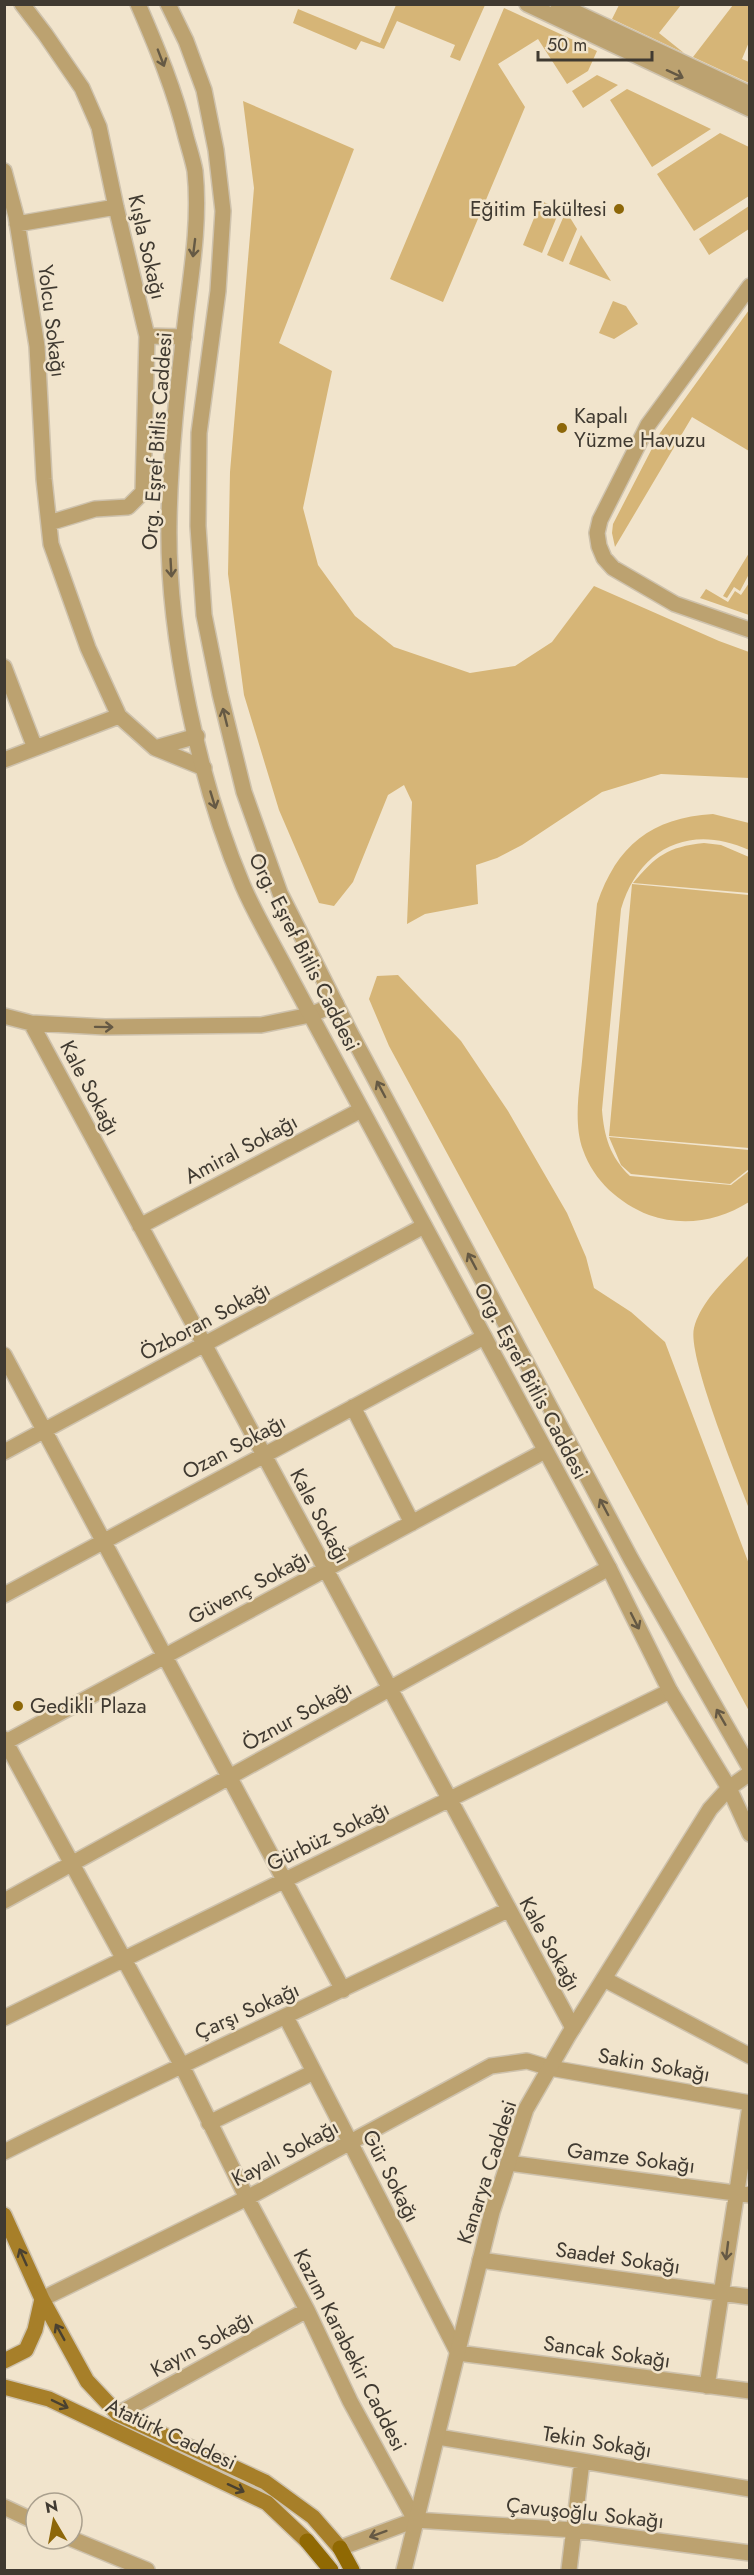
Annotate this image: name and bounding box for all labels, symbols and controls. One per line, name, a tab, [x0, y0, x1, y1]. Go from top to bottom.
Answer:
scale bar	[538, 24, 652, 62]
text: 50 m	[547, 32, 587, 58]
one-way arrow	[156, 48, 167, 67]
one-way arrow	[665, 68, 683, 80]
street label: Kışla Sokağı	[120, 192, 174, 302]
place label: Eğitim Fakültesi	[470, 194, 607, 224]
marker: Eğitim Fakültesi	[612, 202, 626, 216]
one-way arrow	[188, 238, 199, 257]
street label: Yolcu Sokağı	[30, 263, 74, 379]
street label: Org. Eşref Bitlis Caddesi	[134, 331, 180, 551]
place label: Kapalı Yüzme Havuzu	[574, 401, 706, 455]
marker: Kapalı Yüzme Havuzu	[555, 421, 569, 435]
one-way arrow	[165, 557, 176, 577]
one-way arrow	[219, 708, 231, 727]
one-way arrow	[208, 790, 219, 809]
street label: Org. Eşref Bitlis Caddesi	[241, 848, 367, 1056]
one-way arrow	[93, 1021, 113, 1033]
street label: Kale Sokağı	[52, 1035, 128, 1141]
one-way arrow	[374, 1080, 386, 1098]
street label: Amiral Sokağı	[179, 1107, 303, 1191]
one-way arrow	[466, 1253, 477, 1271]
street label: Özboran Sokağı	[134, 1274, 276, 1368]
street label: Org. Eşref Bitlis Caddesi	[466, 1277, 596, 1485]
street label: Ozan Sokağı	[177, 1407, 291, 1487]
street label: Kale Sokağı	[282, 1463, 358, 1569]
one-way arrow	[598, 1499, 609, 1517]
street label: Güvenç Sokağı	[183, 1542, 315, 1632]
one-way arrow	[629, 1611, 641, 1629]
street label: Öznur Sokağı	[237, 1673, 357, 1759]
place label: Gedikli Plaza	[30, 1691, 147, 1721]
marker: Gedikli Plaza	[11, 1699, 25, 1713]
one-way arrow	[714, 1709, 726, 1726]
street label: Gürbüz Sokağı	[262, 1793, 394, 1879]
street label: Kale Sokağı	[512, 1891, 588, 1997]
street label: Çarşı Sokağı	[190, 1975, 304, 2047]
street label: Sakin Sokağı	[596, 2040, 712, 2090]
street label: Kanarya Caddesi	[450, 2096, 524, 2248]
street label: Kayalı Sokağı	[226, 2112, 344, 2194]
street label: Gür Sokağı	[355, 2124, 427, 2228]
street label: Gamze Sokağı	[565, 2135, 697, 2181]
street label: Saadet Sokağı	[554, 2234, 682, 2282]
one-way arrow	[722, 2241, 733, 2261]
street label: Kazım Karabekir Caddesi	[286, 2244, 414, 2456]
one-way arrow	[17, 2249, 29, 2267]
street label: Kayın Sokağı	[145, 2303, 259, 2385]
one-way arrow	[54, 2324, 65, 2342]
street label: Sancak Sokağı	[542, 2328, 672, 2376]
street label: Atatürk Caddesi	[101, 2391, 241, 2477]
one-way arrow	[51, 2399, 69, 2411]
street label: Tekin Sokağı	[540, 2419, 654, 2465]
one-way arrow	[227, 2483, 245, 2495]
street label: Çavuşoğlu Sokağı	[505, 2490, 665, 2536]
north arrow	[24, 2491, 84, 2551]
text: N	[43, 2494, 60, 2519]
one-way arrow	[369, 2529, 388, 2540]

